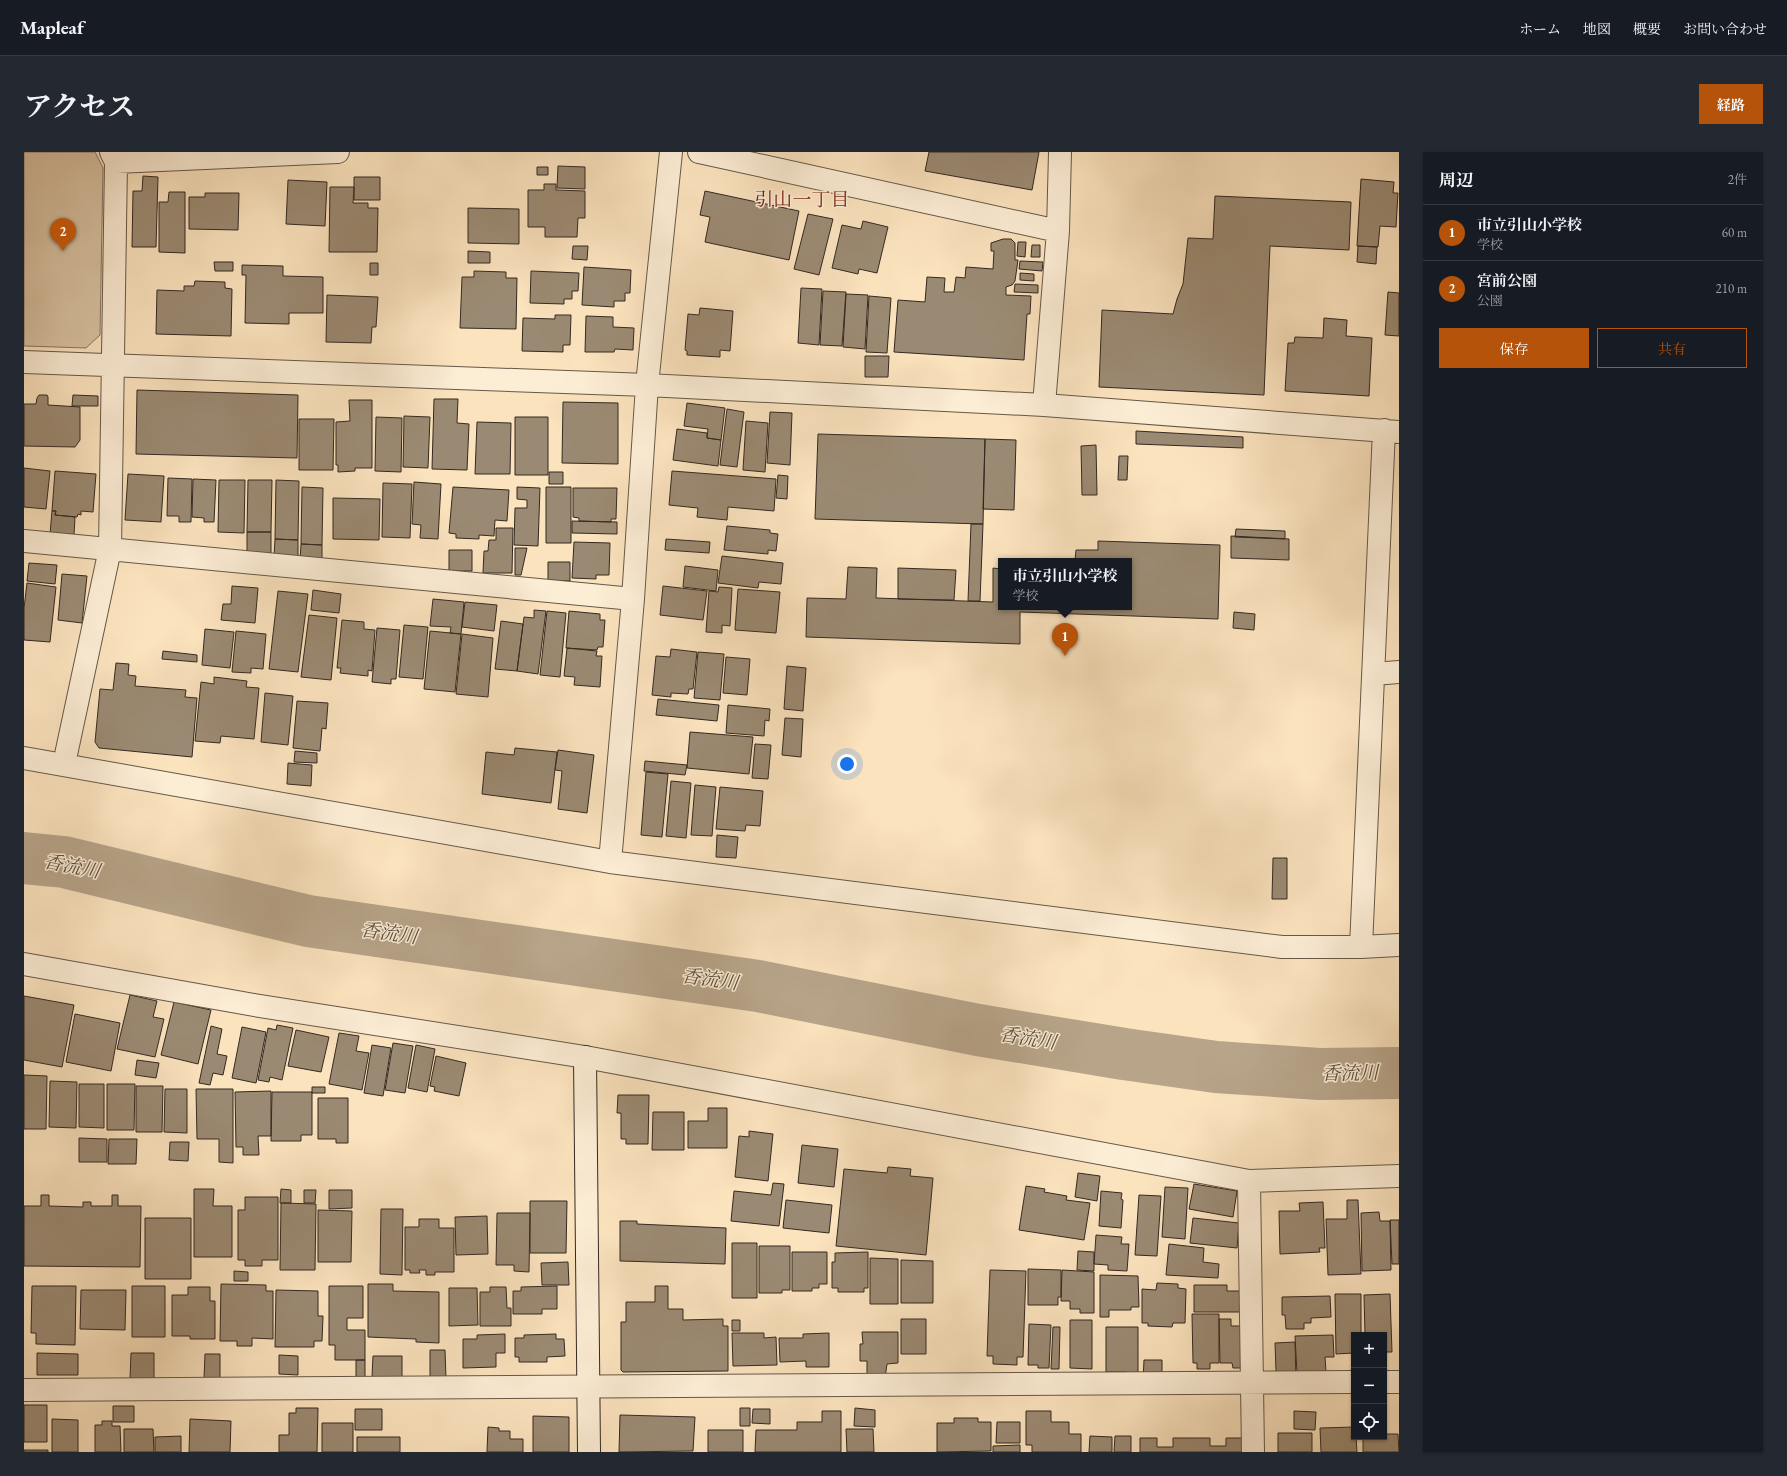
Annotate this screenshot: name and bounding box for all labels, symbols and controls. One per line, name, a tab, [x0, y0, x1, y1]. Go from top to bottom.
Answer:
text: Mapleaf	[20, 15, 84, 40]
text: ホーム	[1519, 20, 1561, 38]
text: 地図	[1583, 20, 1611, 38]
text: 概要	[1633, 20, 1661, 38]
text: お問い合わせ	[1683, 20, 1767, 38]
button: 経路	[1699, 84, 1763, 124]
text: アクセス	[24, 88, 135, 124]
text: 周辺	[1439, 169, 1473, 191]
text: 2件	[1728, 171, 1747, 188]
district label: 引山一丁目	[754, 187, 850, 212]
text: 市立引山小学校	[1477, 215, 1582, 234]
pin: 2	[50, 218, 76, 251]
text: 1	[1449, 224, 1455, 241]
text: 60 m	[1722, 224, 1747, 241]
text: 学校	[1477, 236, 1503, 253]
text: 宮前公園	[1477, 271, 1537, 290]
text: 2	[1449, 280, 1455, 297]
text: 210 m	[1716, 280, 1747, 297]
text: 公園	[1477, 292, 1503, 309]
button: 保存	[1439, 328, 1589, 368]
button: 共有	[1597, 328, 1747, 368]
popup	[998, 558, 1132, 610]
text: 市立引山小学校	[1012, 566, 1118, 585]
text: 学校	[1012, 587, 1039, 604]
pin: 1	[1052, 623, 1078, 656]
your location	[837, 754, 857, 774]
water label: 香流川	[42, 848, 104, 884]
water label: 香流川	[359, 917, 421, 950]
water label: 香流川	[680, 963, 742, 996]
water label: 香流川	[998, 1021, 1060, 1055]
water label: 香流川	[1321, 1060, 1381, 1086]
map controls	[1351, 1332, 1387, 1440]
button: +	[1351, 1332, 1387, 1368]
button: −	[1351, 1368, 1387, 1404]
button: locate	[1351, 1404, 1387, 1440]

